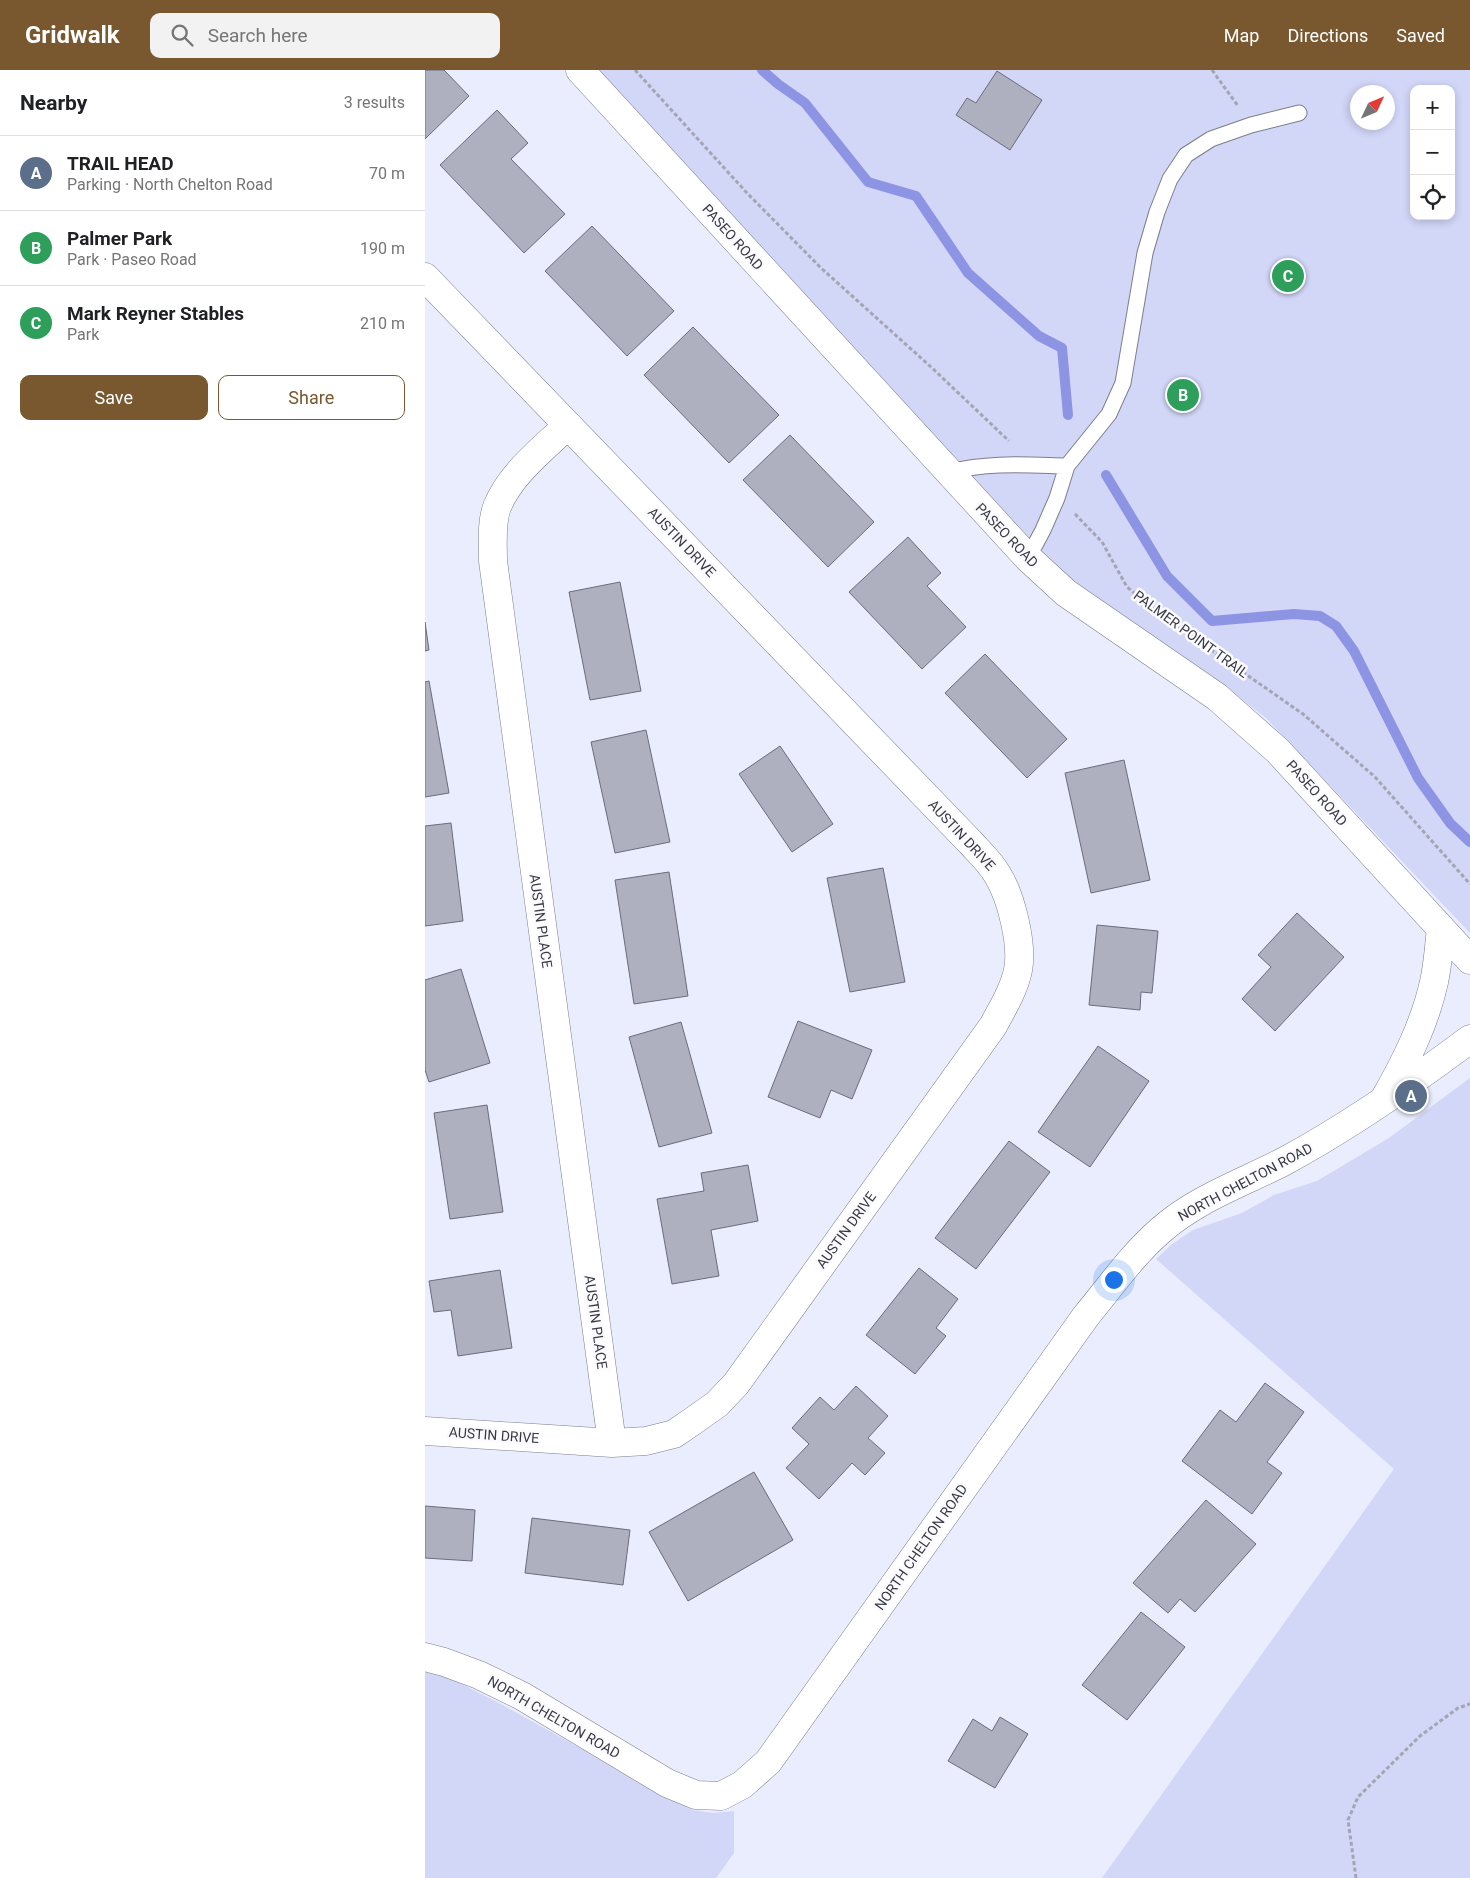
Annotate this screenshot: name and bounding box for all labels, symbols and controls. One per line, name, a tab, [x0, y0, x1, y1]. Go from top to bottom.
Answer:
search box	[150, 13, 500, 58]
text: Gridwalk	[25, 21, 120, 49]
icon: search	[168, 21, 196, 49]
text: Search here	[208, 24, 308, 47]
text: Map	[1224, 25, 1259, 46]
text: Directions	[1287, 25, 1368, 46]
text: Saved	[1396, 25, 1445, 46]
north arrow	[1350, 85, 1395, 130]
map controls	[1410, 85, 1455, 220]
button: +	[1410, 85, 1455, 130]
text: Nearby	[20, 91, 87, 115]
text: 3 results	[344, 93, 405, 112]
button: −	[1410, 130, 1455, 175]
text: TRAIL HEAD	[67, 152, 174, 175]
text: A	[31, 164, 41, 183]
text: 70 m	[369, 164, 405, 183]
text: Parking · North Chelton Road	[67, 175, 273, 194]
button: locate	[1410, 175, 1455, 220]
street label: PASEO ROAD	[699, 201, 767, 273]
text: Palmer Park	[67, 227, 172, 250]
text: B	[31, 239, 41, 258]
text: 190 m	[360, 239, 405, 258]
text: Park · Paseo Road	[67, 250, 197, 269]
pin: C	[1272, 257, 1304, 295]
text: Mark Reyner Stables	[67, 302, 244, 325]
text: C	[31, 314, 41, 333]
text: 210 m	[360, 314, 405, 333]
text: Park	[67, 325, 99, 344]
button: Save	[20, 375, 208, 420]
button: Share	[218, 375, 405, 420]
pin: B	[1167, 376, 1199, 414]
street label: PASEO ROAD	[972, 500, 1042, 570]
street label: AUSTIN DRIVE	[645, 504, 719, 580]
street label: PALMER POINT TRAIL	[1131, 587, 1252, 681]
street label: PASEO ROAD	[1283, 757, 1351, 829]
street label: AUSTIN DRIVE	[925, 796, 999, 874]
street label: AUSTIN PLACE	[526, 873, 556, 969]
pin: A	[1395, 1077, 1427, 1115]
street label: NORTH CHELTON ROAD	[1175, 1140, 1315, 1224]
street label: AUSTIN DRIVE	[813, 1189, 879, 1271]
your location	[1101, 1267, 1127, 1293]
street label: AUSTIN PLACE	[581, 1274, 611, 1370]
street label: AUSTIN DRIVE	[448, 1424, 540, 1446]
street label: NORTH CHELTON ROAD	[871, 1481, 971, 1613]
street label: NORTH CHELTON ROAD	[485, 1673, 623, 1761]

